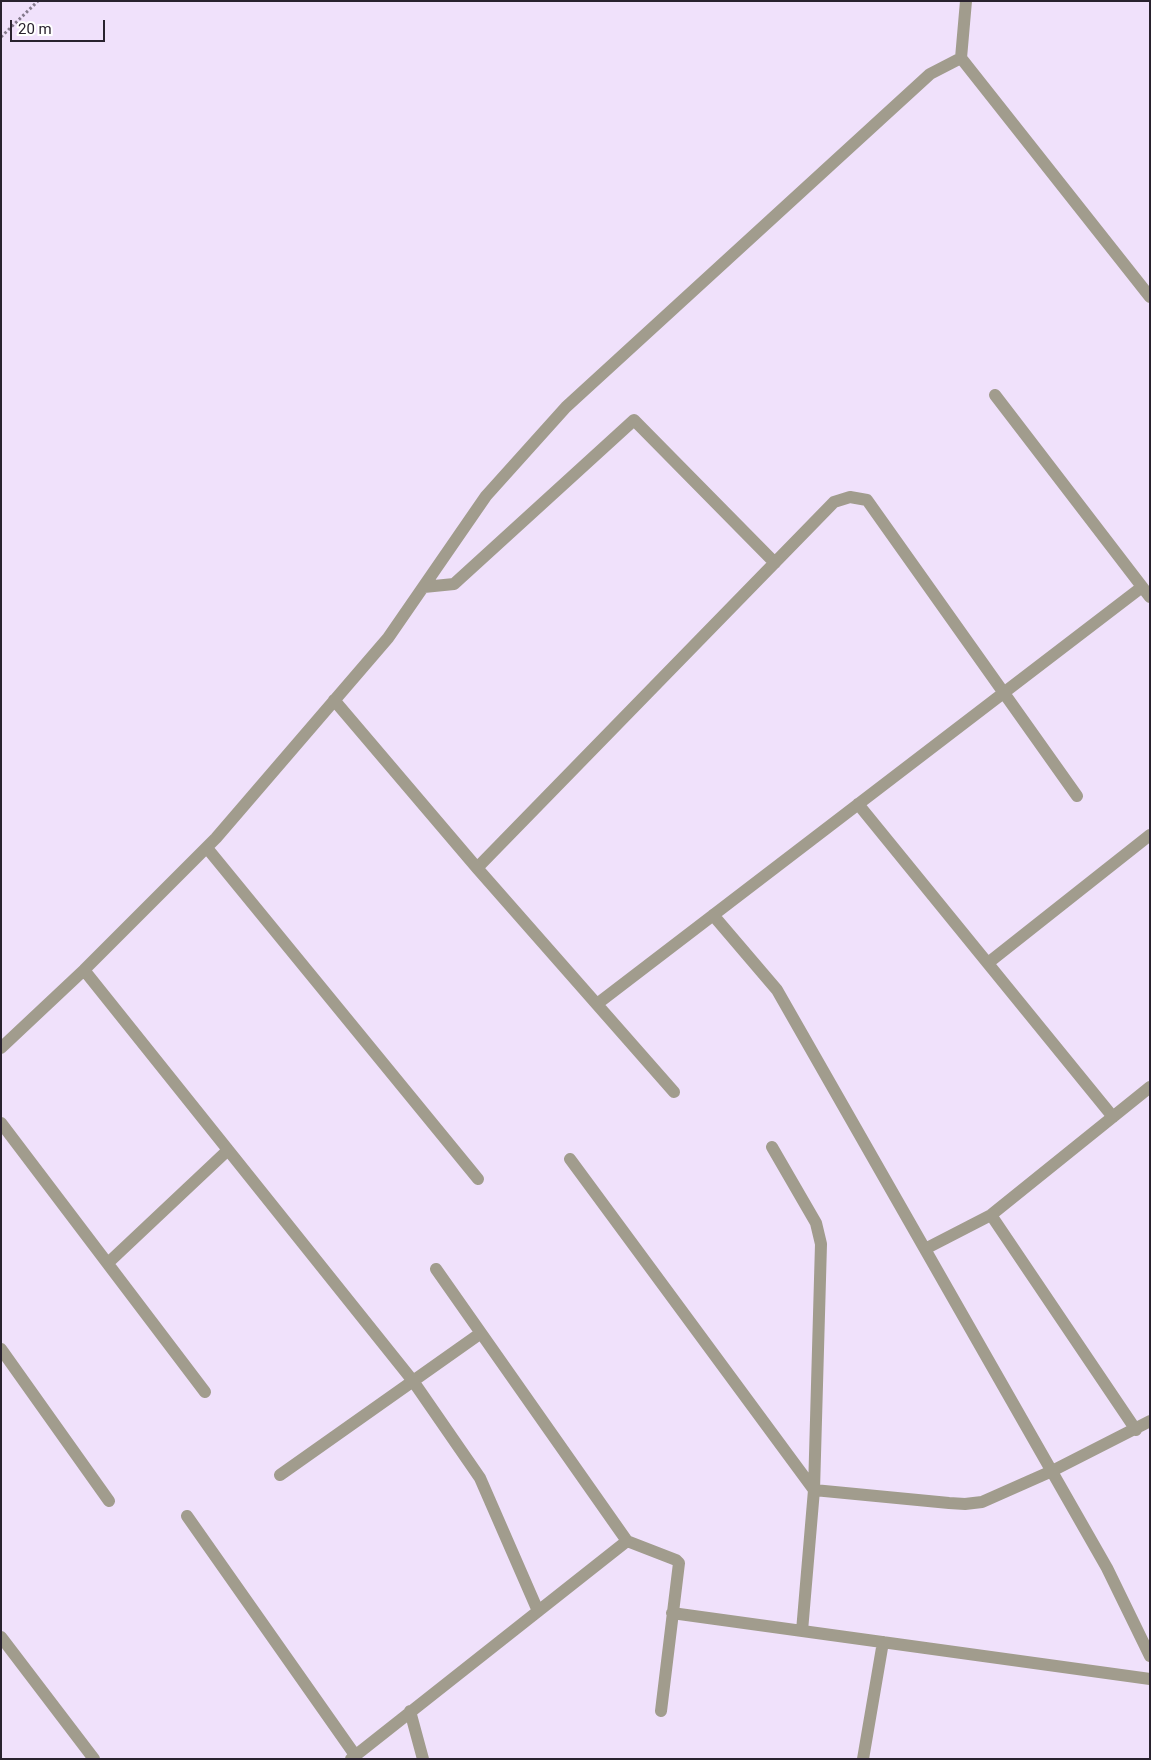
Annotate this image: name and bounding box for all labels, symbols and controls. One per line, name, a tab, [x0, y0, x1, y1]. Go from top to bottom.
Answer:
scale bar	[12, 10, 108, 42]
text: 20 m	[18, 20, 52, 38]

